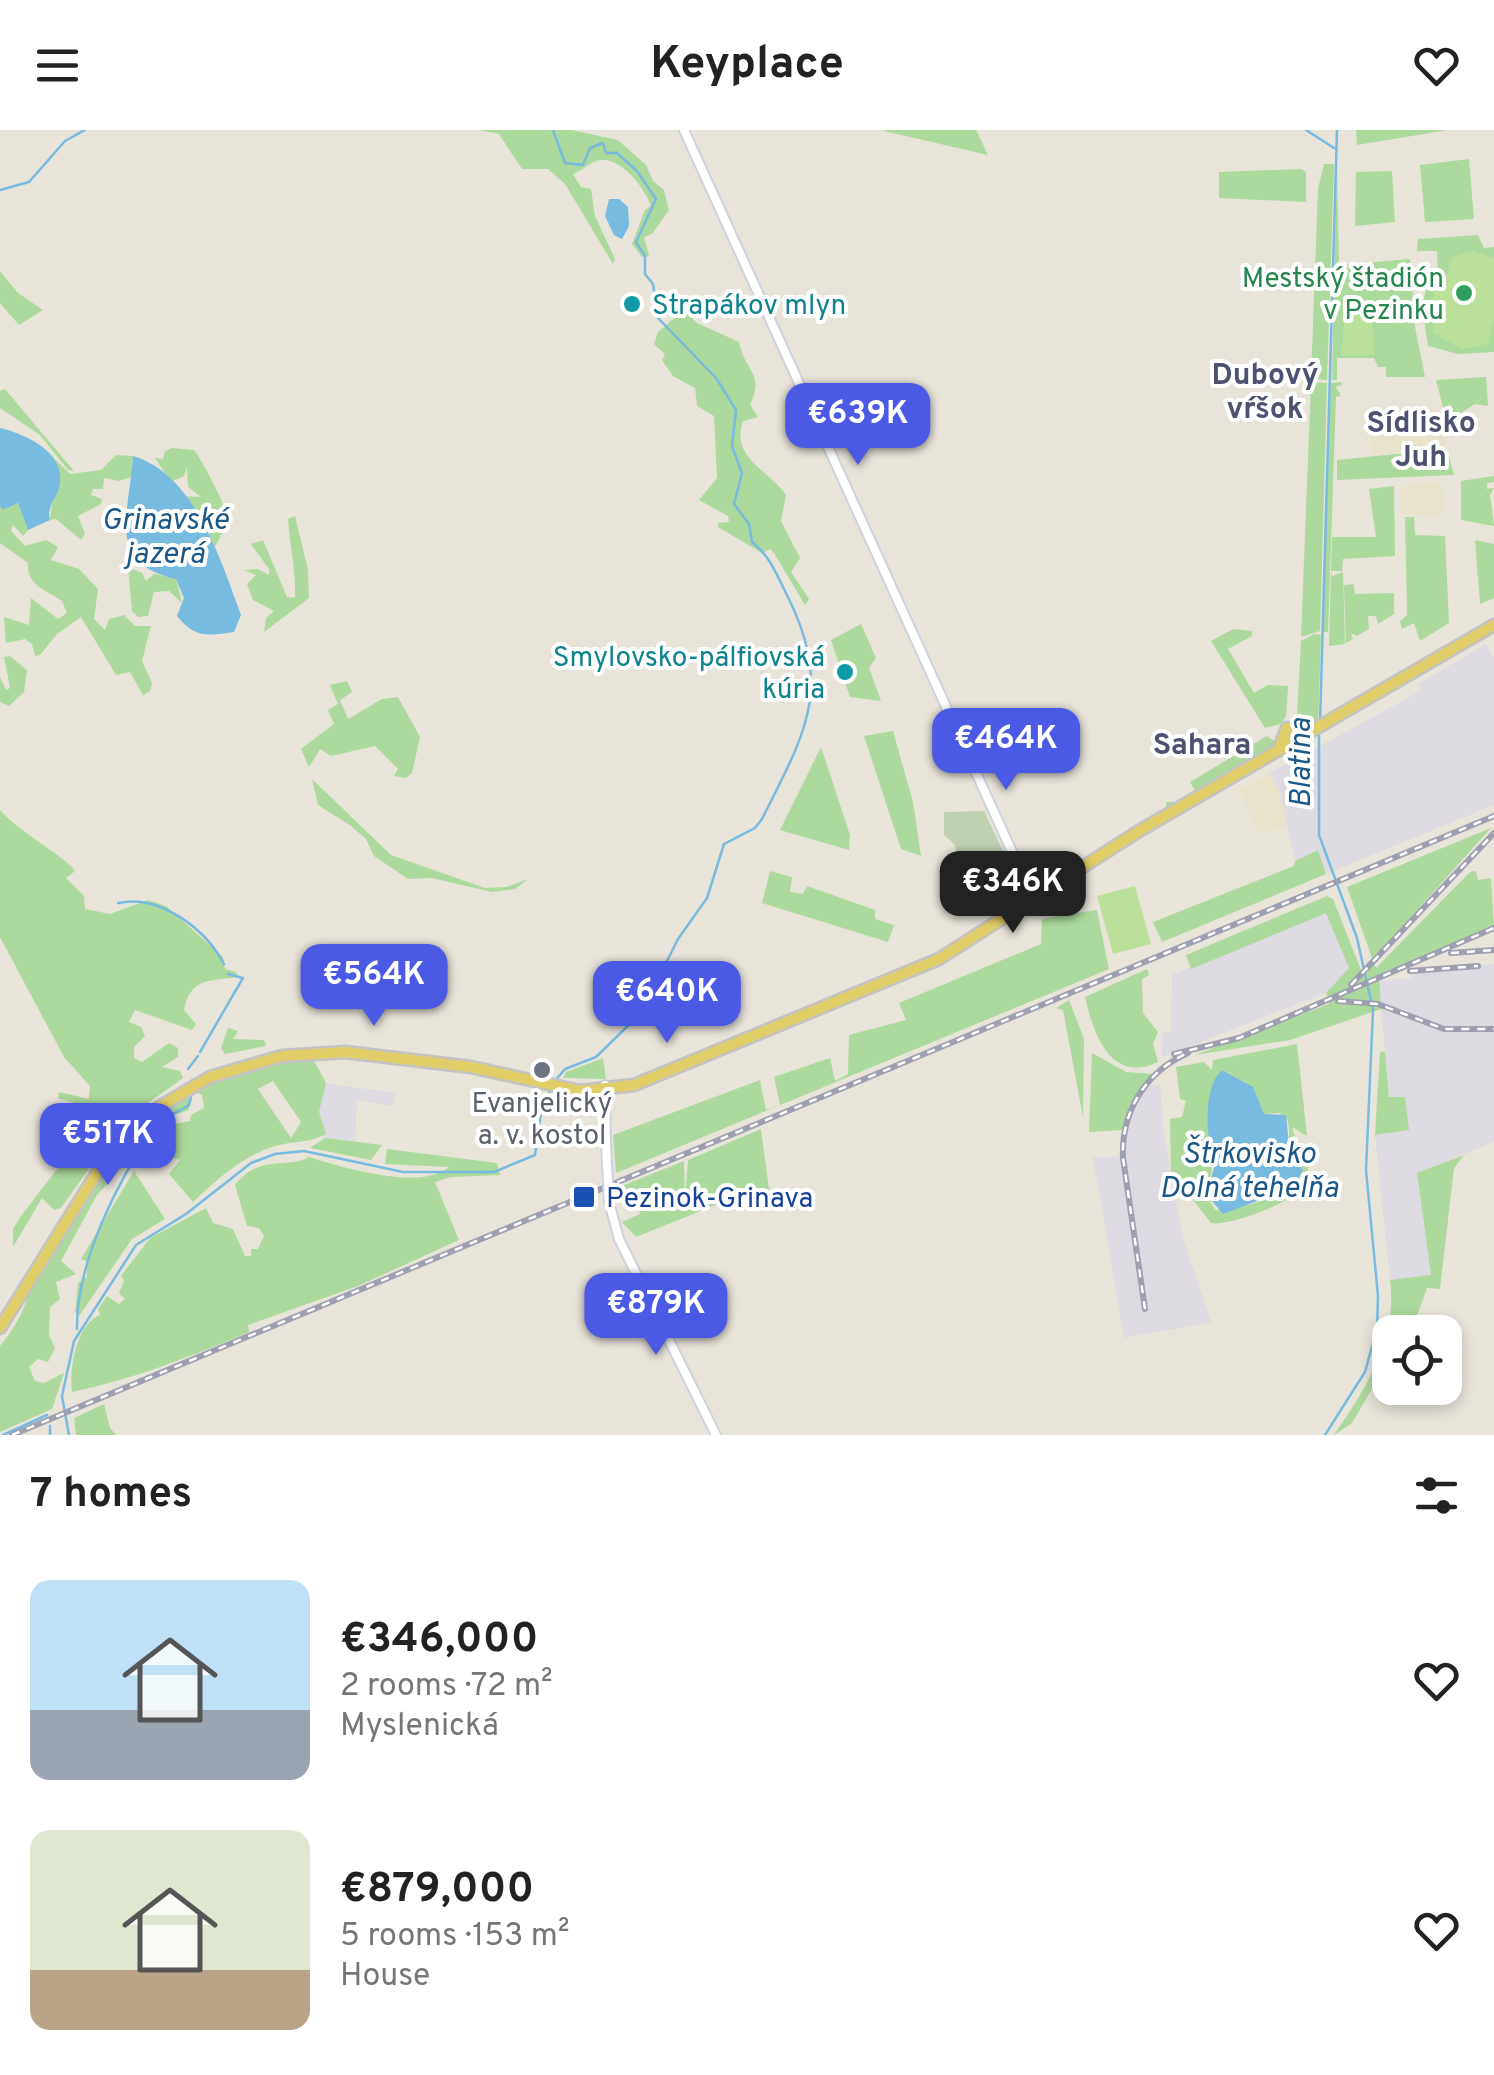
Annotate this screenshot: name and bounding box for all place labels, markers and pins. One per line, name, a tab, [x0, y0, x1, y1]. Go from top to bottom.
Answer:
place label: Mestský štadión v Pezinku	[1242, 262, 1444, 330]
marker: Mestský štadión v Pezinku	[1453, 282, 1475, 304]
place label: Strapákov mlyn	[652, 289, 846, 325]
marker: Strapákov mlyn	[621, 293, 643, 315]
pin: €639K	[788, 383, 928, 468]
place label: Smylovsko-pálfiovská kúria	[553, 641, 825, 709]
marker: Smylovsko-pálfiovská kúria	[834, 661, 856, 683]
pin: €464K	[936, 708, 1076, 793]
pin: €346K	[943, 851, 1083, 936]
pin: €564K	[304, 944, 444, 1029]
pin: €640K	[597, 961, 737, 1046]
marker: Evanjelický a. v. kostol	[531, 1059, 553, 1081]
place label: Evanjelický a. v. kostol	[472, 1087, 612, 1155]
pin: €517K	[38, 1103, 178, 1188]
place label: Pezinok-Grinava	[606, 1182, 813, 1218]
marker: Pezinok-Grinava	[571, 1184, 597, 1210]
pin: €879K	[586, 1273, 726, 1358]

